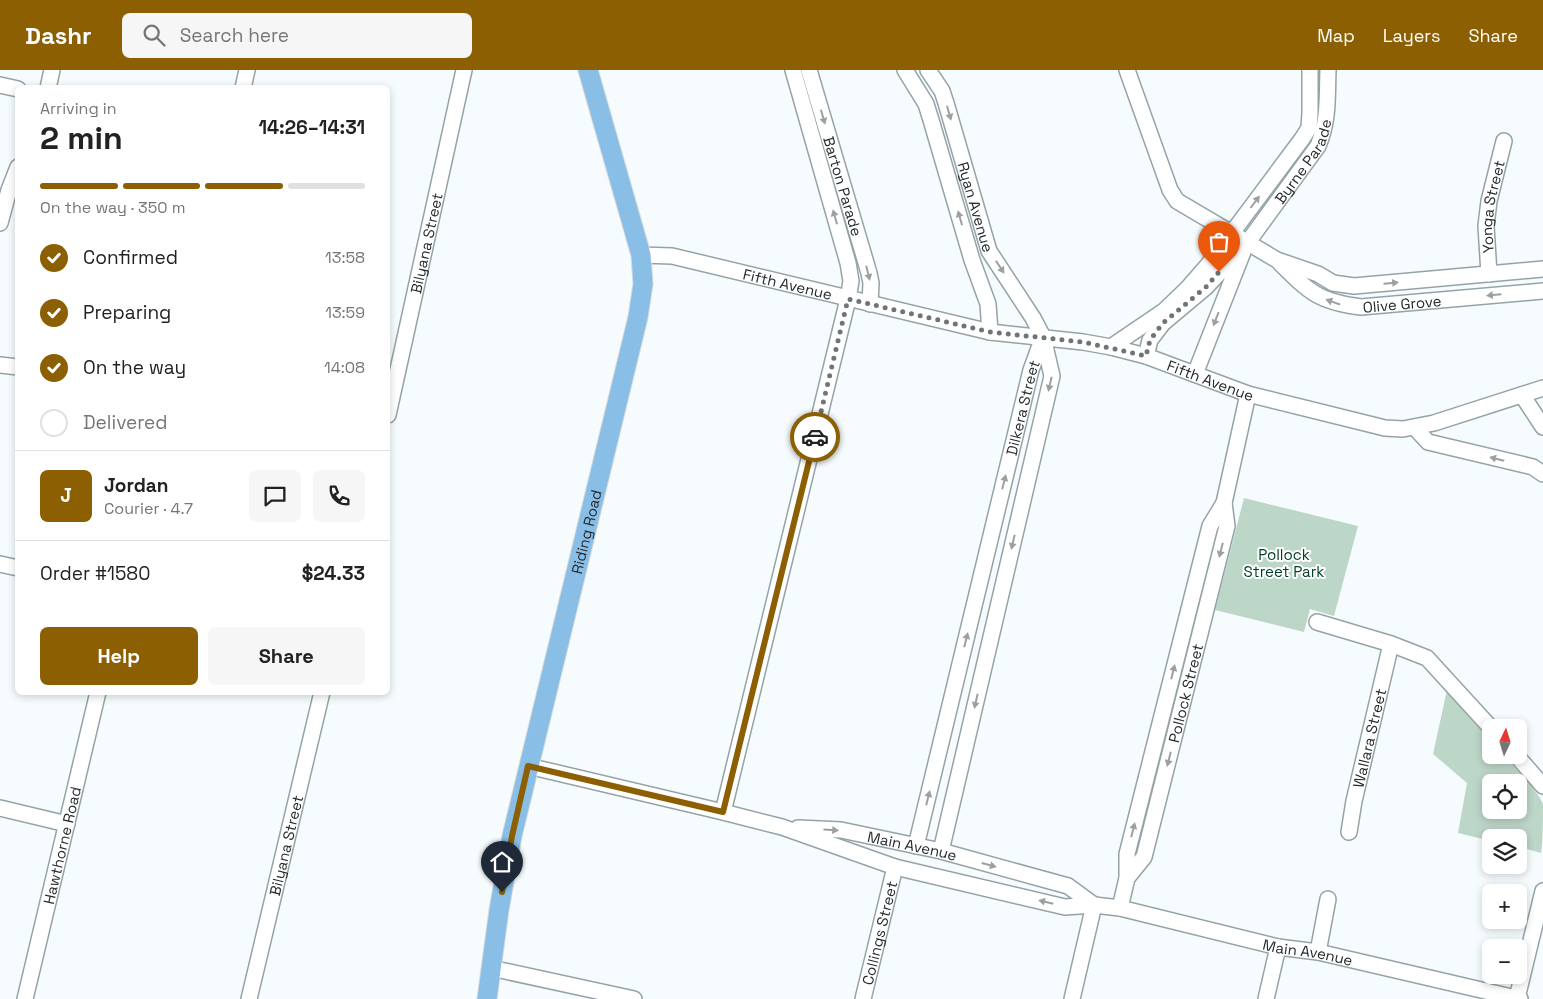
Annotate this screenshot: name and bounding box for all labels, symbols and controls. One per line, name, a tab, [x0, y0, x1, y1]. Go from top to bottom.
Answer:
search box	[122, 13, 472, 58]
text: Dashr	[25, 20, 92, 51]
icon: search	[140, 21, 168, 49]
text: Search here	[180, 23, 289, 48]
text: Map	[1317, 24, 1355, 47]
text: Layers	[1383, 24, 1440, 47]
text: Share	[1468, 24, 1518, 47]
text: Arriving in	[40, 98, 117, 119]
one-way arrow	[945, 106, 953, 121]
one-way arrow	[819, 109, 827, 124]
text: 14:26–14:31	[258, 115, 365, 140]
street label: Byrne Parade	[1270, 117, 1335, 207]
text: 2 min	[40, 118, 123, 158]
street label: Barton Parade	[820, 134, 867, 238]
street label: Yonga Street	[1476, 158, 1508, 254]
street label: Ryan Avenue	[954, 159, 998, 254]
street label: Bilyana Street	[406, 191, 446, 295]
one-way arrow	[1249, 196, 1260, 209]
text: On the way · 350 m	[40, 197, 185, 218]
one-way arrow	[830, 210, 838, 225]
one-way arrow	[955, 210, 963, 225]
pin	[1198, 221, 1240, 272]
icon: bag	[1205, 228, 1233, 256]
icon: check	[40, 244, 68, 272]
text: Confirmed	[83, 245, 178, 270]
text: 13:58	[325, 247, 365, 268]
one-way arrow	[995, 260, 1005, 274]
street label: Fifth Avenue	[741, 264, 834, 303]
one-way arrow	[864, 265, 872, 280]
one-way arrow	[1383, 279, 1399, 287]
street label: Olive Grove	[1362, 290, 1442, 316]
one-way arrow	[1486, 292, 1502, 300]
one-way arrow	[1325, 298, 1340, 306]
icon: check	[40, 299, 68, 327]
text: Preparing	[83, 300, 171, 325]
text: 13:59	[325, 302, 365, 323]
one-way arrow	[1211, 312, 1219, 326]
icon: check	[40, 354, 68, 382]
text: On the way	[83, 355, 186, 380]
street label: Fifth Avenue	[1165, 355, 1256, 405]
text: 14:08	[324, 357, 365, 378]
street label: Dilkera Street	[1001, 357, 1043, 457]
one-way arrow	[1046, 377, 1054, 392]
text: Delivered	[83, 410, 168, 435]
courier	[790, 412, 840, 462]
icon: car	[801, 423, 829, 451]
one-way arrow	[1490, 455, 1505, 463]
button: chat	[249, 470, 301, 522]
button: phone	[313, 470, 365, 522]
text: Jordan	[104, 473, 169, 498]
one-way arrow	[1000, 475, 1008, 490]
text: J	[60, 483, 72, 508]
street label: Riding Road	[566, 488, 605, 576]
text: Courier · 4.7	[104, 498, 193, 519]
one-way arrow	[1009, 535, 1017, 550]
one-way arrow	[1217, 543, 1225, 558]
park label: Pollock Street Park	[1244, 545, 1324, 581]
text: Order #1580	[40, 561, 150, 586]
text: $24.33	[302, 561, 365, 586]
button: Help	[40, 627, 198, 685]
button: Share	[208, 627, 365, 685]
one-way arrow	[962, 633, 970, 648]
street label: Pollock Street	[1164, 641, 1207, 745]
one-way arrow	[1169, 665, 1177, 680]
street label: Wallara Street	[1348, 686, 1390, 790]
one-way arrow	[972, 693, 980, 708]
north arrow	[1482, 719, 1528, 764]
map controls	[1482, 719, 1527, 984]
one-way arrow	[1165, 751, 1173, 766]
button: locate	[1482, 774, 1527, 819]
street label: Hawthorne Road	[38, 785, 85, 906]
one-way arrow	[924, 791, 932, 806]
street label: Bilyana Street	[264, 793, 307, 897]
one-way arrow	[1129, 822, 1137, 837]
one-way arrow	[823, 826, 839, 834]
street label: Main Avenue	[866, 826, 959, 865]
button: layers	[1482, 829, 1527, 874]
pin	[481, 841, 523, 892]
icon: home	[488, 848, 516, 876]
one-way arrow	[982, 861, 997, 869]
street label: Collings Street	[857, 879, 901, 987]
button: +	[1482, 884, 1527, 929]
one-way arrow	[1039, 898, 1054, 906]
street label: Main Avenue	[1261, 934, 1355, 969]
button: −	[1482, 939, 1527, 984]

